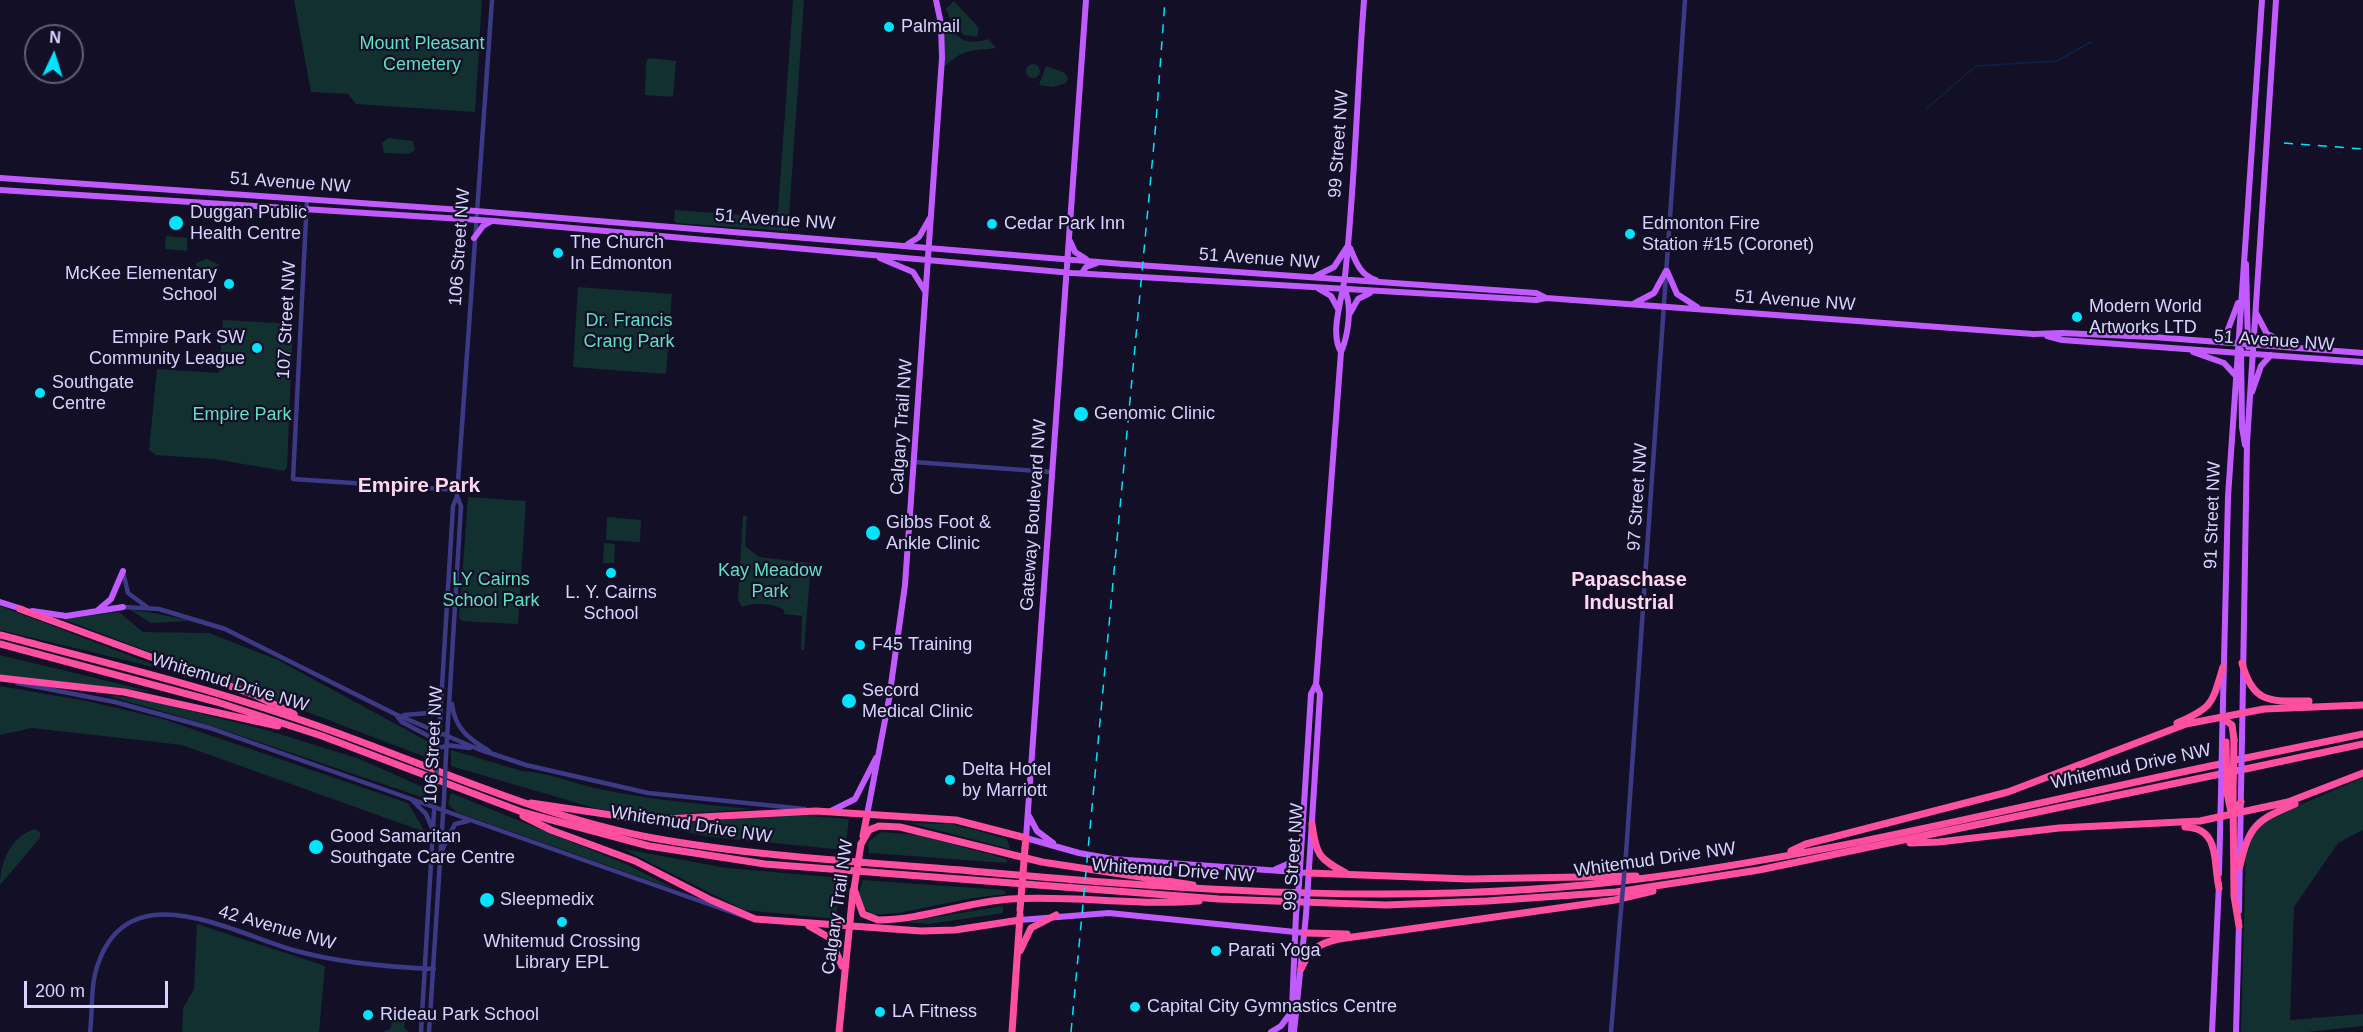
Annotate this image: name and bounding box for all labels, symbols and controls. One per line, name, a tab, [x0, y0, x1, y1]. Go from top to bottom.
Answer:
place label: Palmail	[901, 16, 960, 38]
marker: Palmail	[882, 20, 896, 34]
north arrow	[24, 24, 84, 84]
text: N	[49, 29, 62, 46]
park label: Mount Pleasant Cemetery	[359, 33, 485, 76]
street label: 99 Street NW	[1324, 89, 1354, 199]
street label: 51 Avenue NW	[229, 168, 351, 198]
street label: 106 Street NW	[445, 187, 475, 307]
place label: Duggan Public Health Centre	[190, 202, 307, 244]
street label: 51 Avenue NW	[714, 205, 836, 235]
place label: Cedar Park Inn	[1004, 213, 1125, 235]
place label: Edmonton Fire Station #15 (Coronet)	[1642, 213, 1814, 256]
marker: Duggan Public Health Centre	[167, 214, 185, 232]
marker: Cedar Park Inn	[985, 217, 999, 231]
marker: Edmonton Fire Station #15 (Coronet)	[1623, 227, 1637, 241]
place label: The Church In Edmonton	[570, 232, 672, 274]
street label: 51 Avenue NW	[1198, 244, 1320, 274]
marker: The Church In Edmonton	[551, 246, 565, 260]
street label: 107 Street NW	[273, 260, 301, 380]
place label: McKee Elementary School	[65, 263, 217, 306]
marker: McKee Elementary School	[222, 277, 236, 291]
street label: 51 Avenue NW	[1734, 286, 1856, 316]
place label: Modern World Artworks LTD	[2089, 296, 2202, 338]
park label: Dr. Francis Crang Park	[583, 310, 675, 352]
marker: Modern World Artworks LTD	[2070, 310, 2084, 324]
street label: 51 Avenue NW	[2213, 326, 2335, 356]
place label: Empire Park SW Community League	[89, 327, 245, 370]
marker: Empire Park SW Community League	[250, 341, 264, 355]
street label: Calgary Trail NW	[886, 358, 918, 496]
place label: Southgate Centre	[52, 372, 134, 415]
marker: Southgate Centre	[33, 386, 47, 400]
place label: Genomic Clinic	[1094, 403, 1215, 425]
park label: Empire Park	[192, 404, 292, 426]
marker: Genomic Clinic	[1072, 405, 1090, 423]
street label: Gateway Boulevard NW	[1017, 418, 1051, 612]
street label: 97 Street NW	[1623, 442, 1653, 552]
street label: 91 Street NW	[2200, 461, 2226, 569]
district label: Empire Park	[358, 473, 480, 499]
place label: Gibbs Foot & Ankle Clinic	[886, 512, 991, 554]
marker: Gibbs Foot & Ankle Clinic	[864, 524, 882, 542]
park label: Kay Meadow Park	[718, 560, 822, 602]
marker: L. Y. Cairns School	[604, 566, 618, 580]
district label: Papaschase Industrial	[1571, 568, 1687, 615]
park label: LY Cairns School Park	[442, 569, 540, 612]
place label: L. Y. Cairns School	[565, 582, 657, 624]
place label: F45 Training	[872, 634, 972, 656]
marker: F45 Training	[853, 638, 867, 652]
street label: Whitemud Drive NW	[149, 649, 311, 717]
place label: Secord Medical Clinic	[862, 680, 973, 722]
street label: 106 Street NW	[420, 685, 448, 805]
marker: Secord Medical Clinic	[840, 692, 858, 710]
street label: Whitemud Drive NW	[2049, 739, 2213, 795]
place label: Delta Hotel by Marriott	[962, 759, 1051, 802]
marker: Delta Hotel by Marriott	[943, 773, 957, 787]
street label: Whitemud Drive NW	[609, 802, 773, 848]
street label: 99 Street NW	[1279, 802, 1309, 912]
place label: Good Samaritan Southgate Care Centre	[330, 826, 515, 868]
marker: Good Samaritan Southgate Care Centre	[307, 838, 325, 856]
street label: Calgary Trail NW	[818, 838, 858, 976]
street label: Whitemud Drive NW	[1573, 838, 1737, 882]
street label: Whitemud Drive NW	[1091, 855, 1255, 887]
place label: Sleepmedix	[500, 889, 594, 911]
marker: Sleepmedix	[478, 891, 496, 909]
street label: 42 Avenue NW	[216, 901, 338, 955]
marker: Whitemud Crossing Library EPL	[555, 915, 569, 929]
place label: Whitemud Crossing Library EPL	[483, 931, 641, 974]
place label: Parati Yoga	[1228, 940, 1320, 962]
marker: Parati Yoga	[1209, 944, 1223, 958]
scale bar	[27, 969, 171, 1007]
text: 200 m	[35, 981, 85, 1001]
place label: Capital City Gymnastics Centre	[1147, 996, 1397, 1018]
marker: Capital City Gymnastics Centre	[1128, 1000, 1142, 1014]
place label: LA Fitness	[892, 1001, 977, 1023]
place label: Rideau Park School	[380, 1004, 539, 1026]
marker: LA Fitness	[873, 1005, 887, 1019]
marker: Rideau Park School	[361, 1008, 375, 1022]

